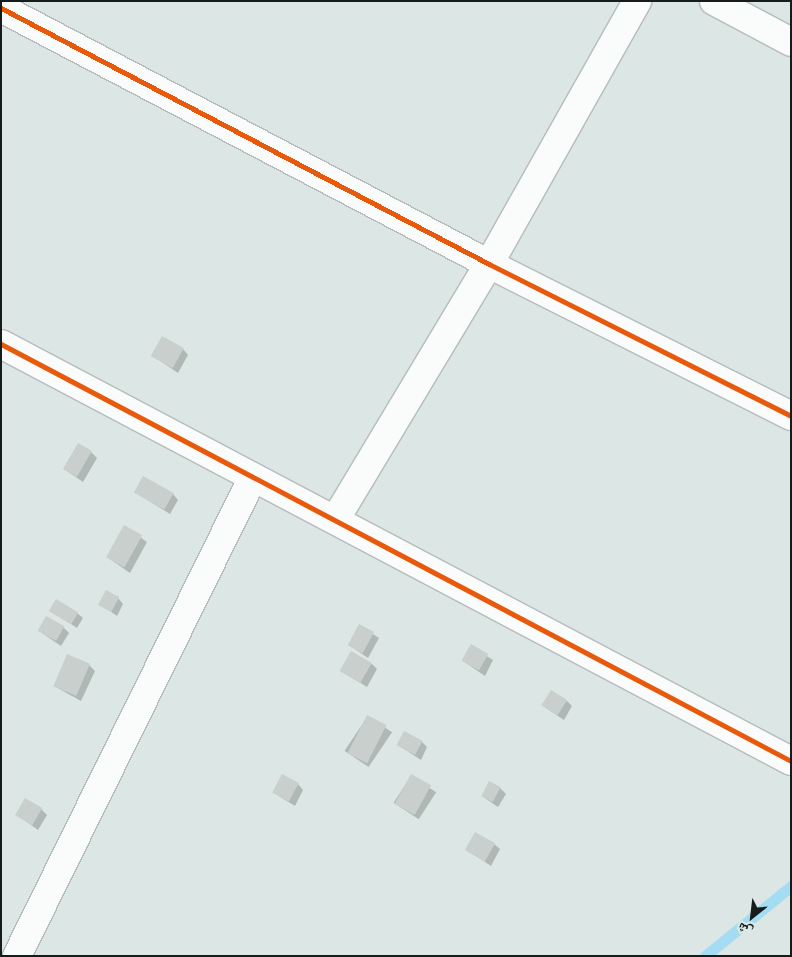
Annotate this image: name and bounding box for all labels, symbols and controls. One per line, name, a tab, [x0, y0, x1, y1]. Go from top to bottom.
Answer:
north arrow	[727, 892, 777, 942]
text: ش	[733, 919, 756, 942]

